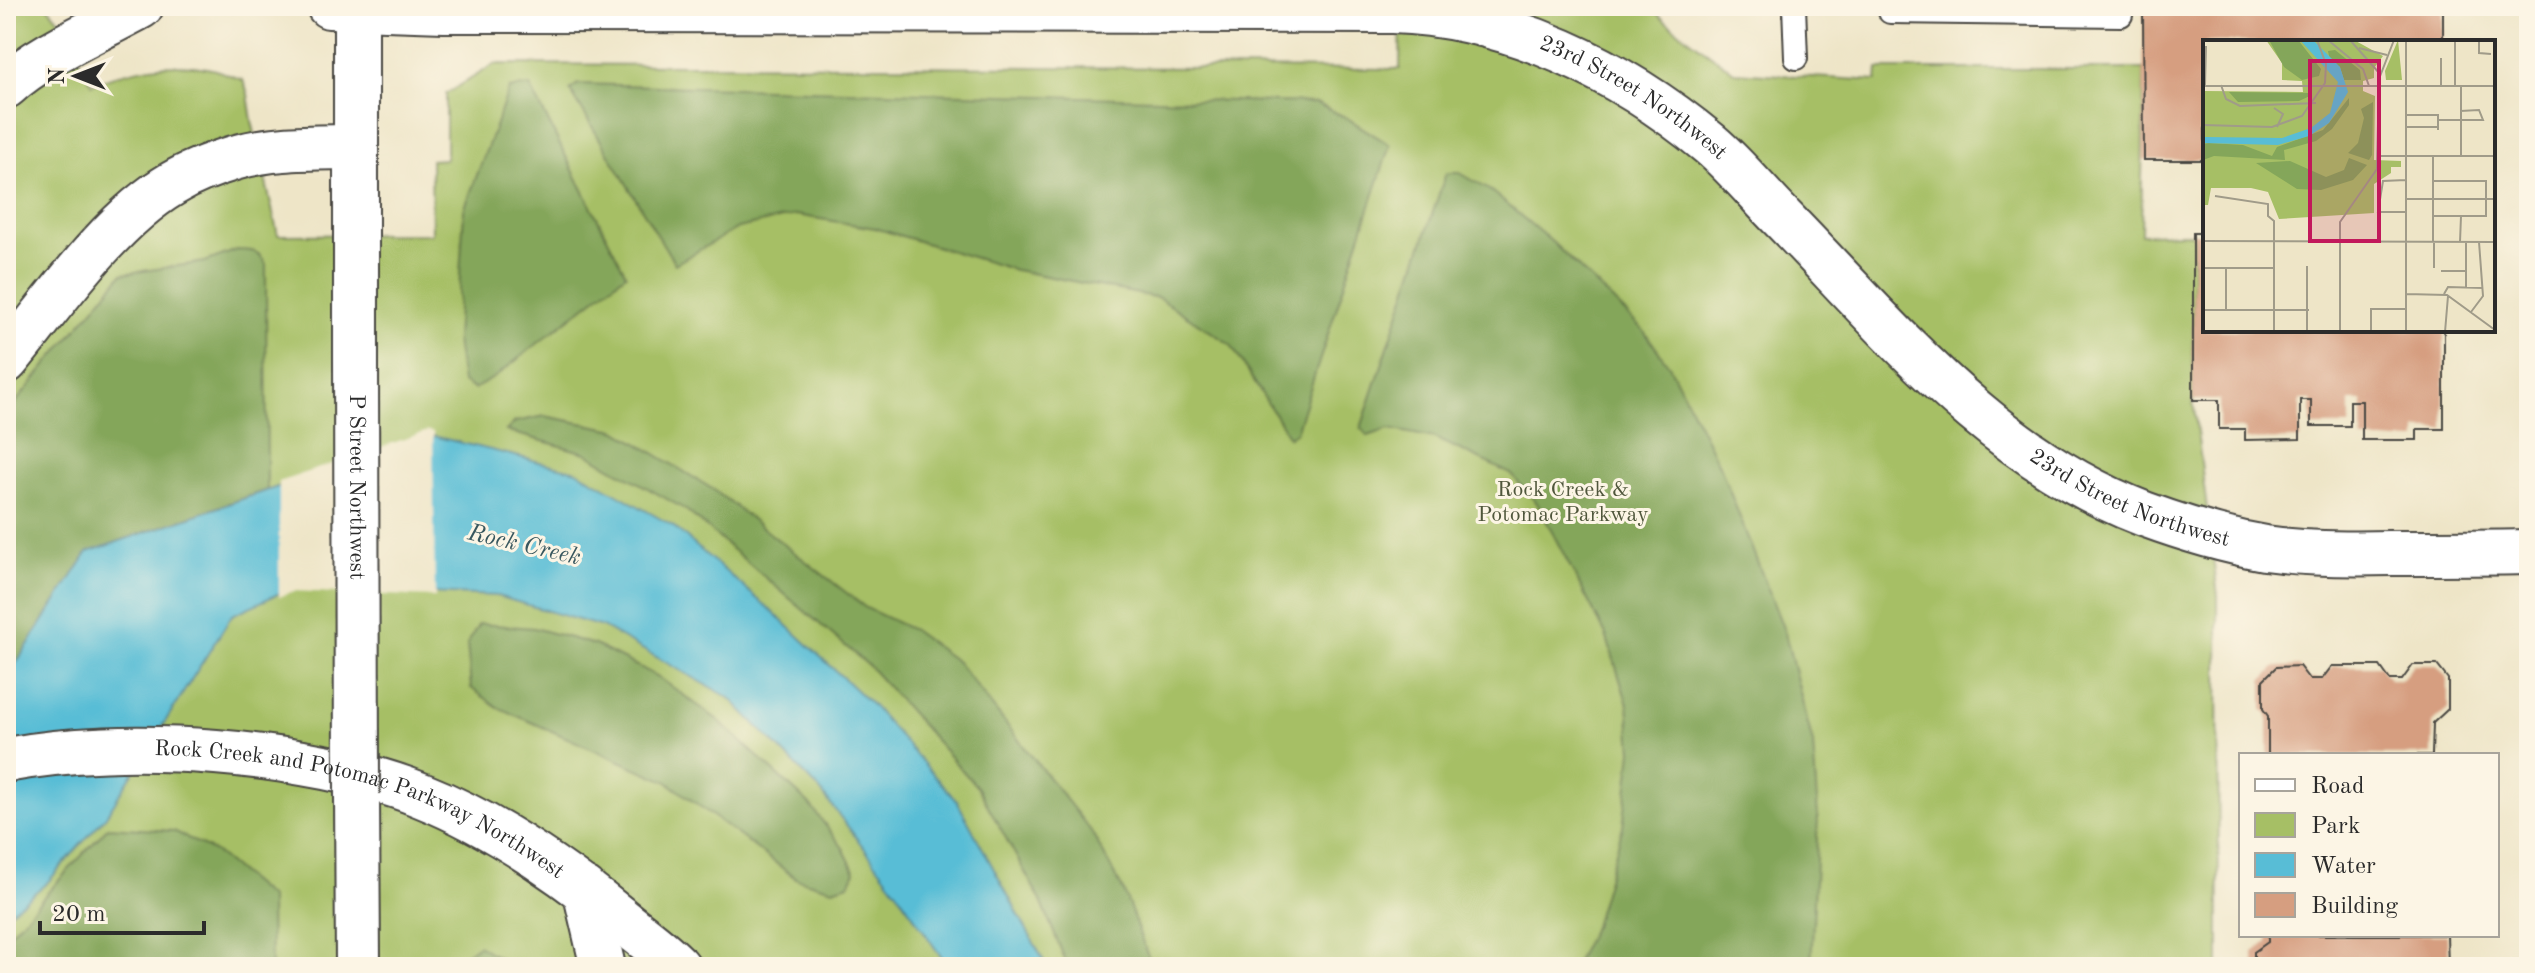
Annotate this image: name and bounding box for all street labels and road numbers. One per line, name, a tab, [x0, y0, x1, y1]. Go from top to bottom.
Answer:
street label: 23rd Street Northwest	[1536, 32, 1731, 164]
street label: P Street Northwest	[345, 394, 368, 580]
street label: 23rd Street Northwest	[2025, 445, 2232, 551]
street label: Rock Creek and Potomac Parkway Northwest	[154, 738, 568, 883]

